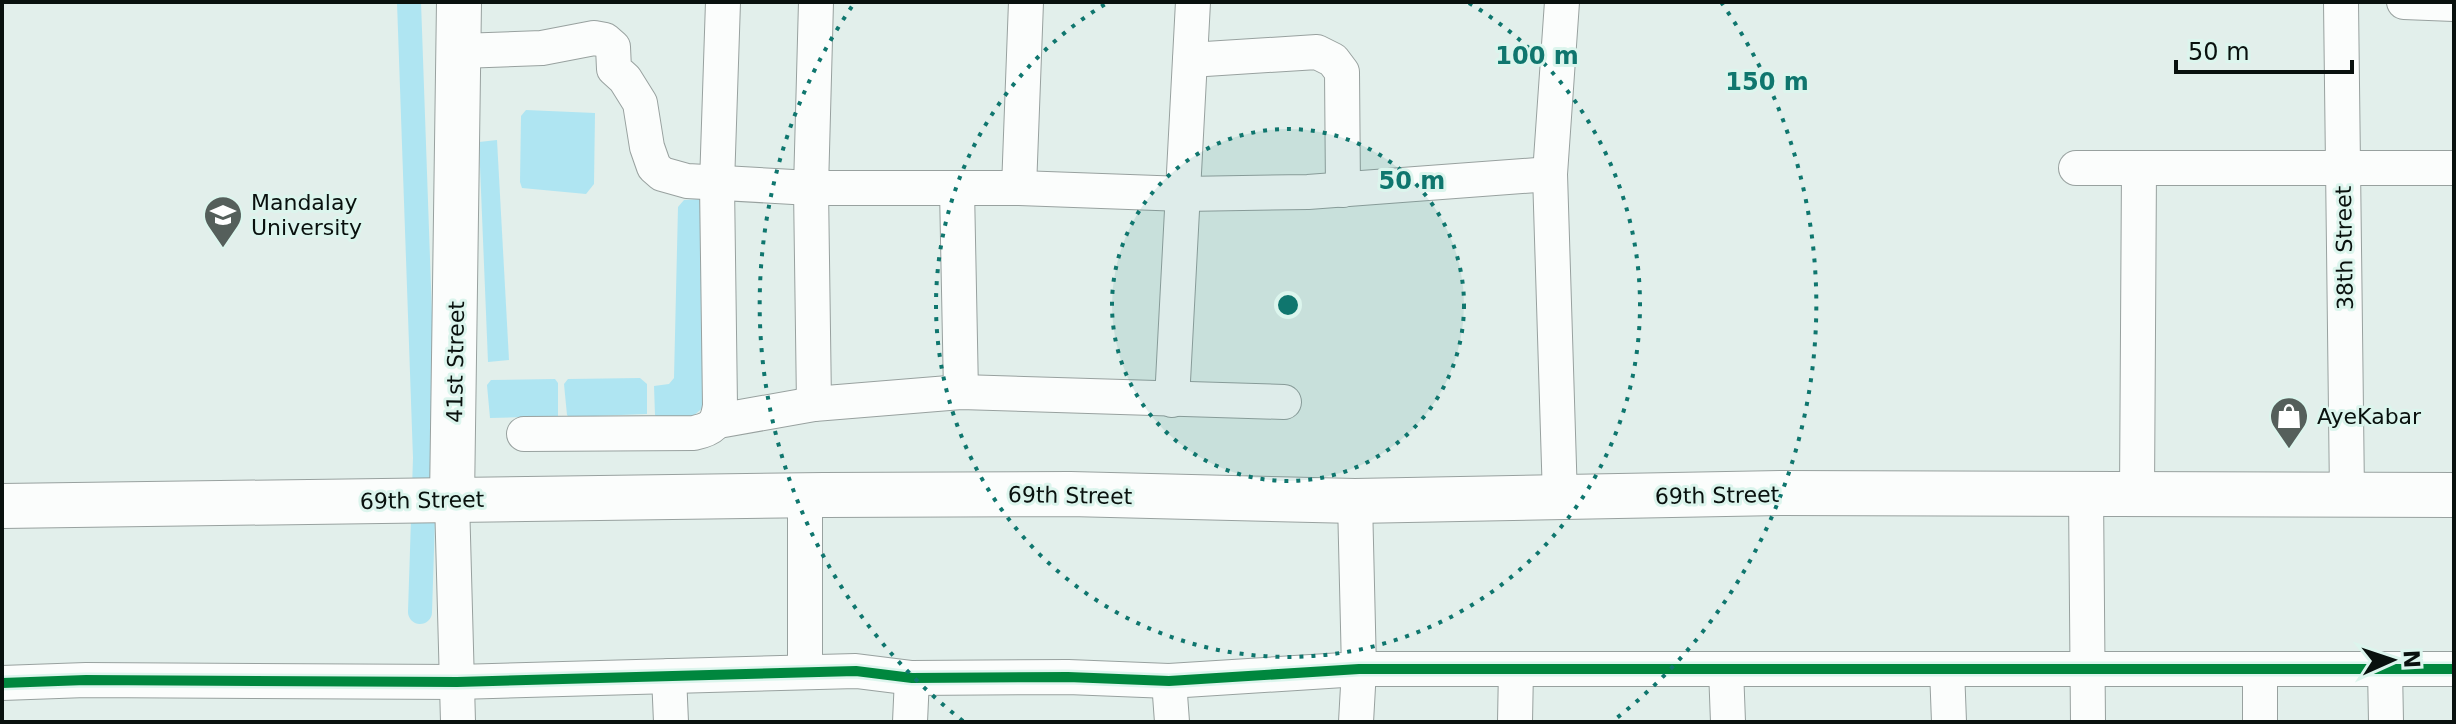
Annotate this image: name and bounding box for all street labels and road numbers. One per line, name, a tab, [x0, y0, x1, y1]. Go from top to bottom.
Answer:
street label: 38th Street	[2331, 185, 2358, 310]
street label: 41st Street	[442, 300, 469, 423]
street label: 69th Street	[1008, 482, 1133, 509]
street label: 69th Street	[1655, 482, 1780, 509]
street label: 69th Street	[360, 487, 485, 514]

